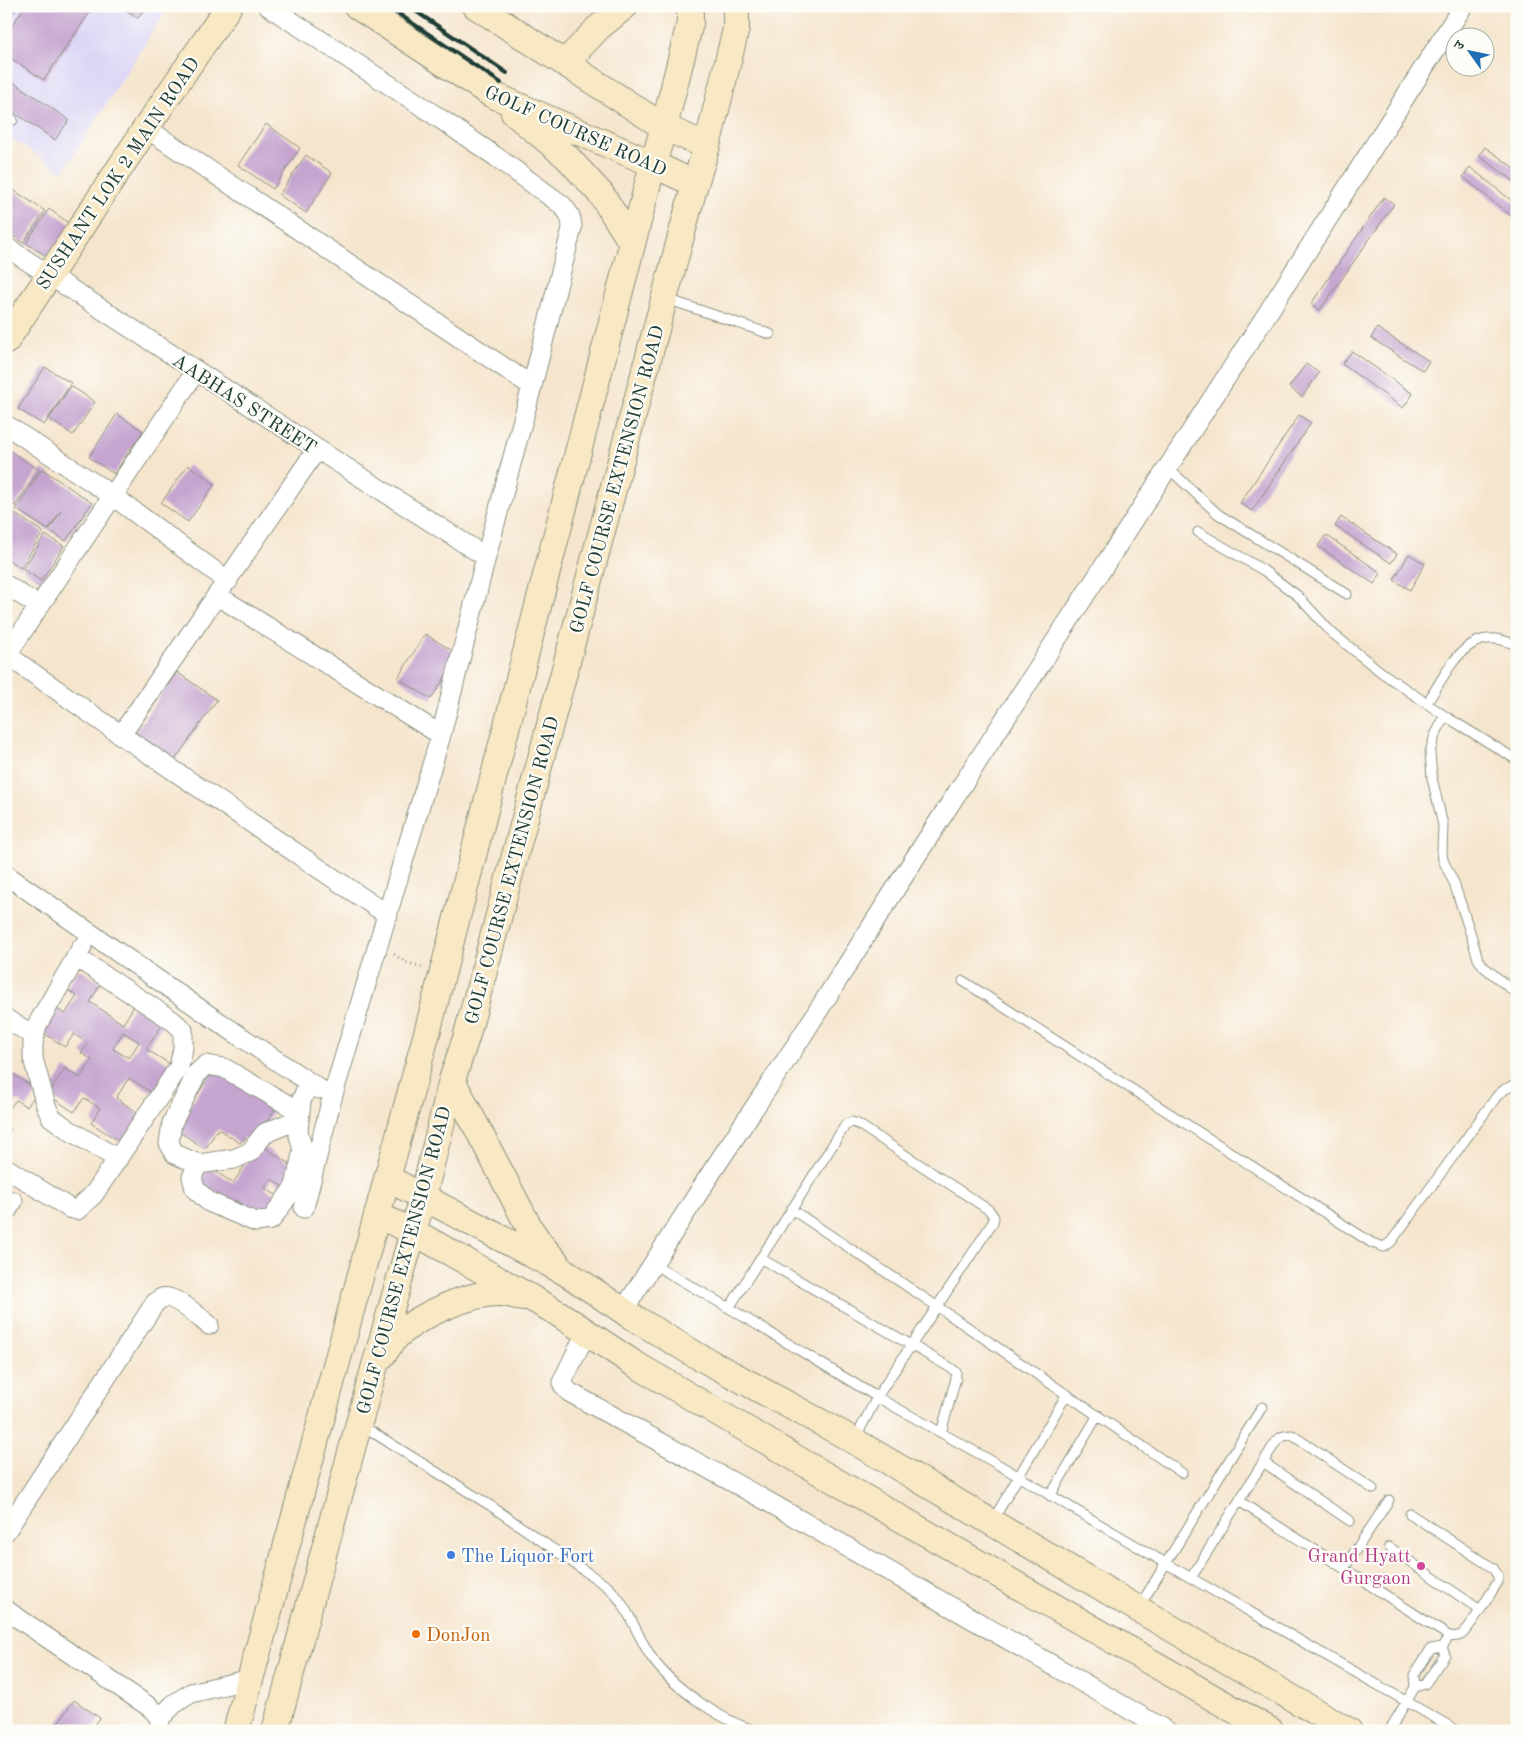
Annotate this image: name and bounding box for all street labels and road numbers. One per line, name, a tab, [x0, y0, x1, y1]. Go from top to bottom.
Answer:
street label: SUSHANT LOK 2 MAIN ROAD	[34, 55, 204, 294]
street label: GOLF COURSE ROAD	[481, 84, 669, 181]
street label: GOLF COURSE EXTENSION ROAD	[568, 323, 669, 636]
street label: AABHAS STREET	[168, 352, 319, 459]
street label: GOLF COURSE EXTENSION ROAD	[463, 714, 564, 1027]
street label: GOLF COURSE EXTENSION ROAD	[355, 1104, 456, 1417]

